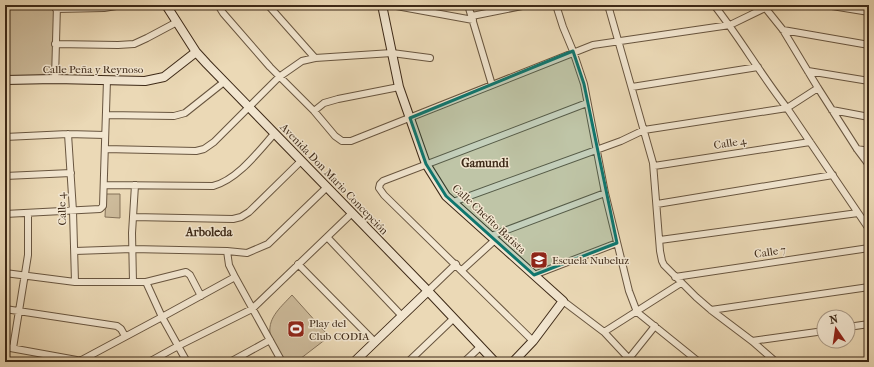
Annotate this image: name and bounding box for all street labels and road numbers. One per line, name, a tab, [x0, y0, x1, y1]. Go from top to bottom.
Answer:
street label: Calle Peña y Reynoso	[43, 63, 144, 76]
street label: Avenida Don Mario Concepción	[277, 120, 391, 238]
street label: Calle 4	[713, 134, 748, 152]
street label: Calle Chefito Batista	[450, 182, 529, 257]
street label: Calle 4	[55, 192, 69, 226]
street label: Calle 7	[753, 243, 787, 261]

